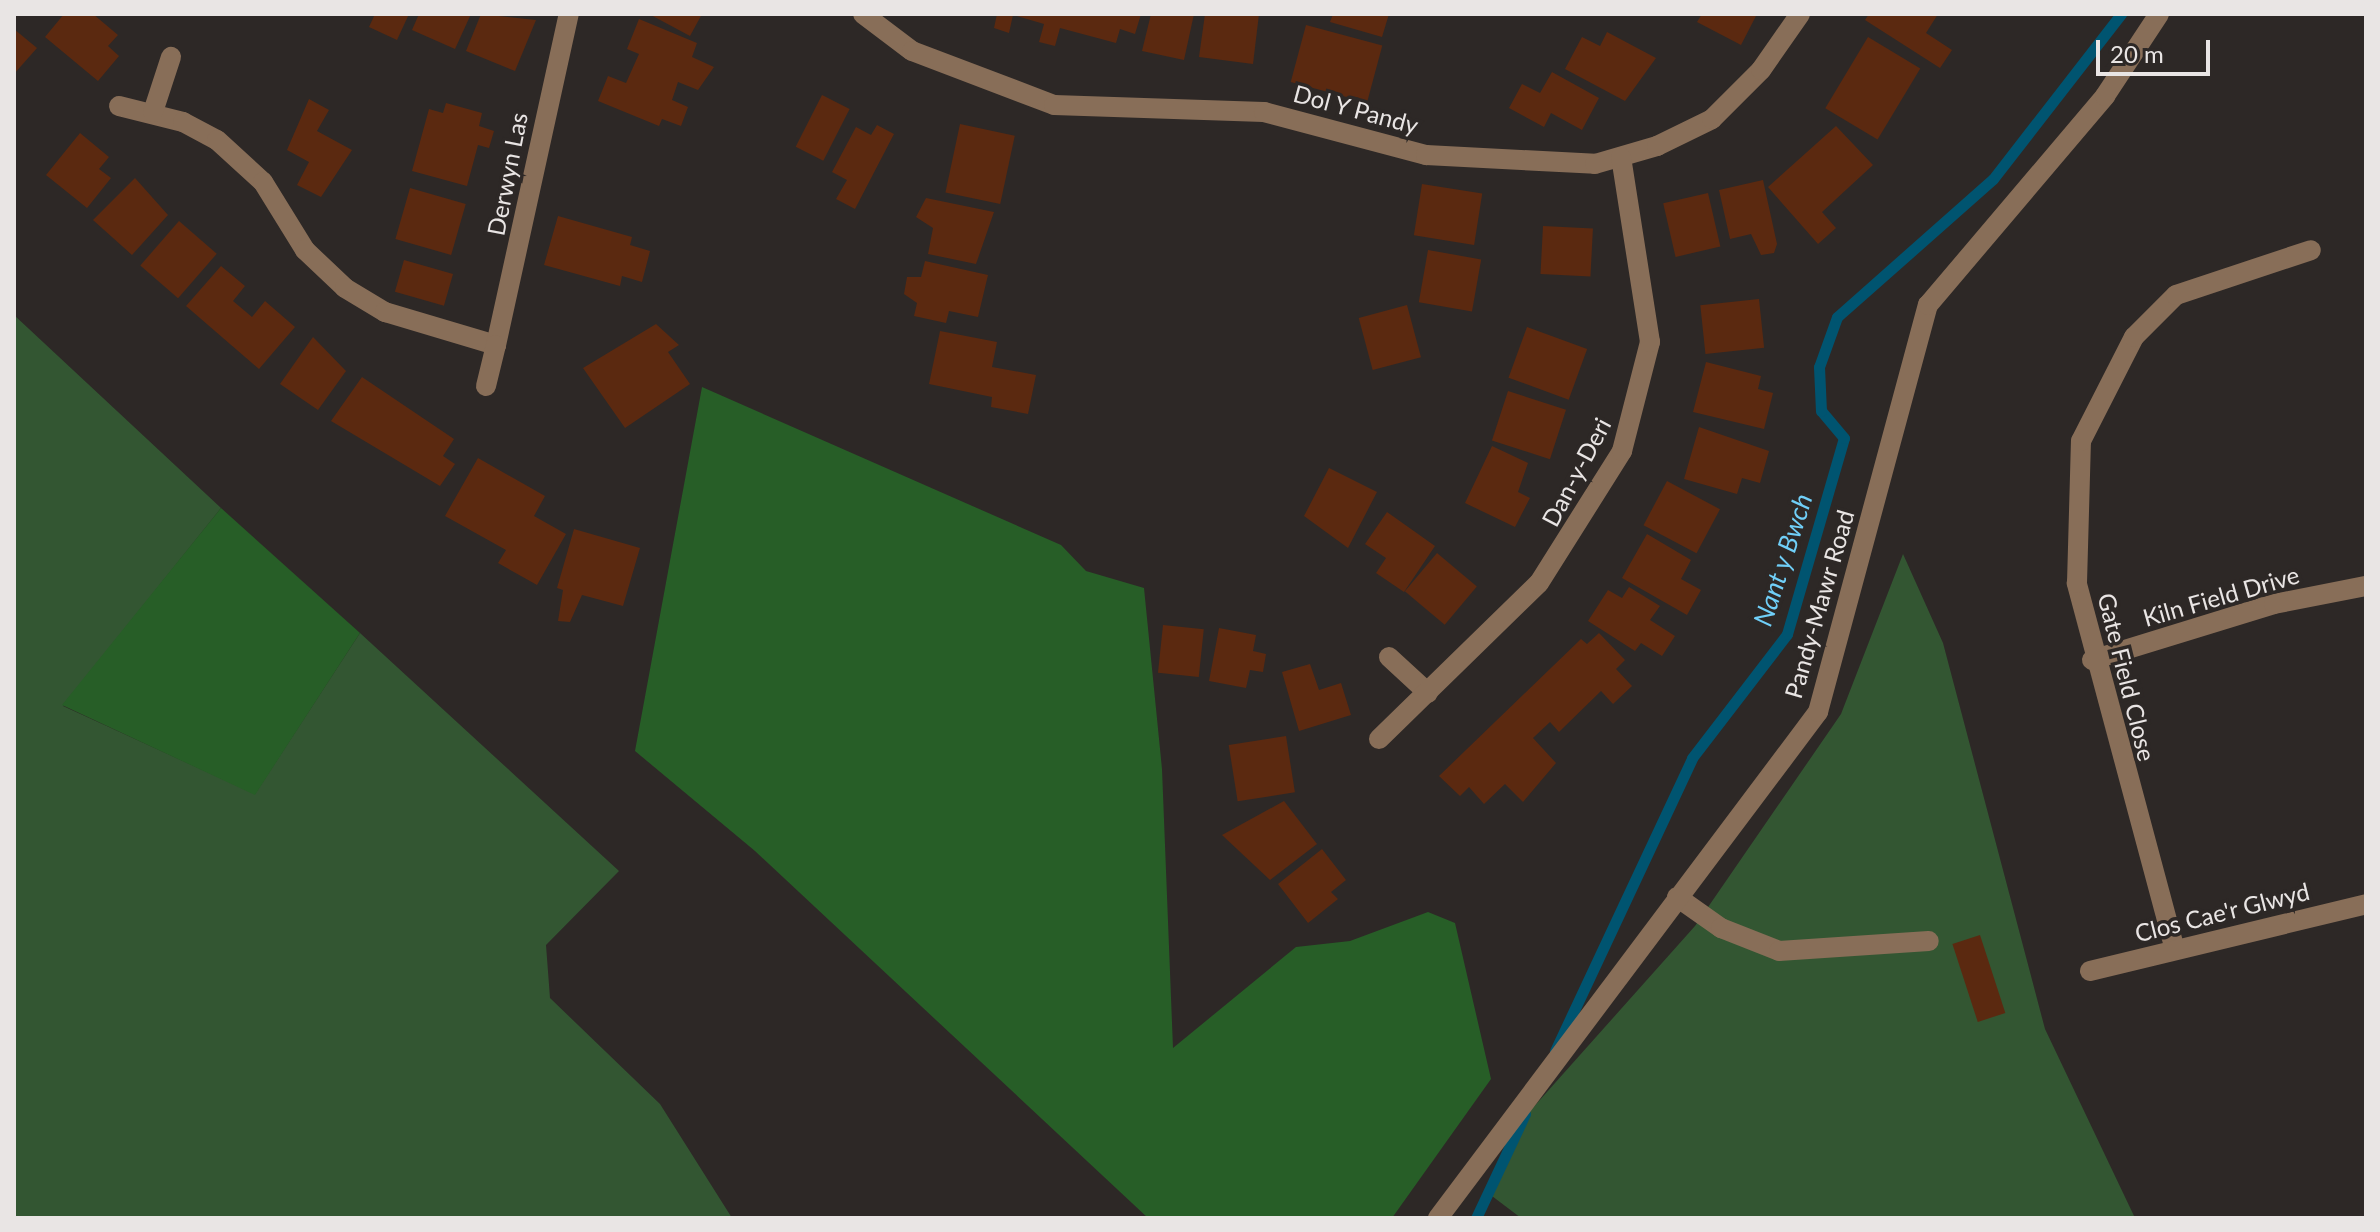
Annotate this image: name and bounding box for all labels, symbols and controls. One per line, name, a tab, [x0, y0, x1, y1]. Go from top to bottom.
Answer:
scale bar	[2100, 24, 2214, 74]
text: 20 m	[2110, 39, 2164, 68]
street label: Dol Y Pandy	[1290, 78, 1422, 140]
street label: Derwyn Las	[481, 110, 533, 238]
street label: Dan-y-Deri	[1535, 413, 1617, 531]
water label: Nant y Bwch	[1747, 489, 1819, 631]
street label: Pandy-Mawr Road	[1778, 506, 1860, 702]
street label: Kiln Field Drive	[2140, 560, 2302, 632]
street label: Gate Field Close	[2092, 590, 2162, 764]
street label: Clos Cae'r Glwyd	[2132, 876, 2312, 948]

